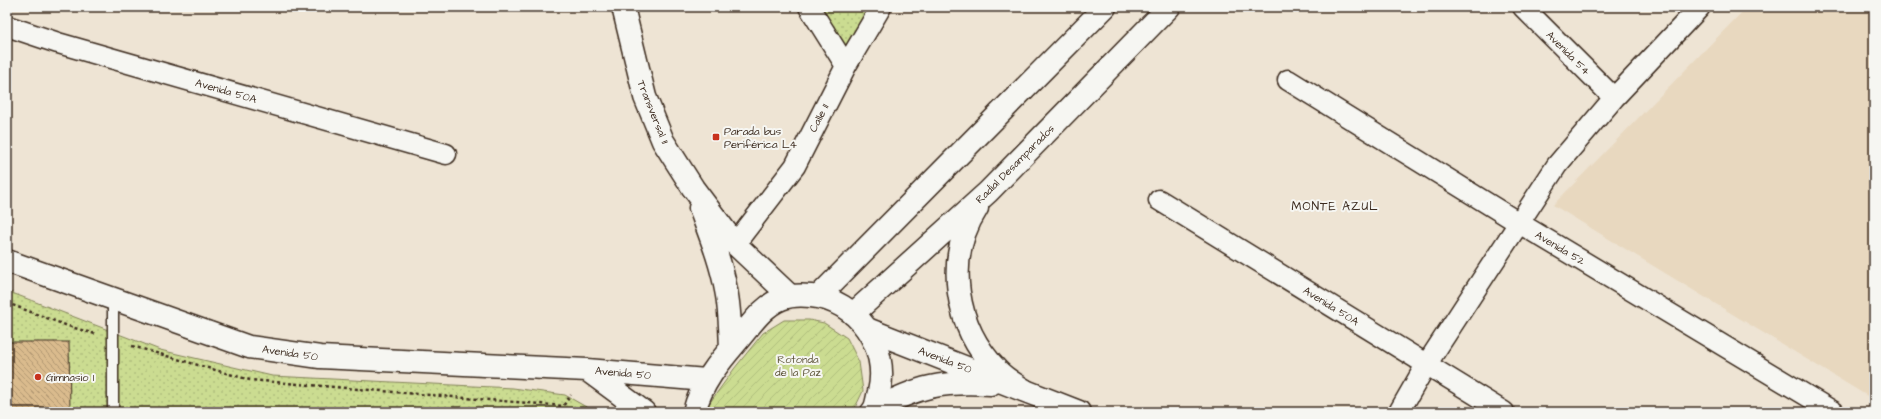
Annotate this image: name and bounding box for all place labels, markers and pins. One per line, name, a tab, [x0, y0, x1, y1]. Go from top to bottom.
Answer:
place label: Parada bus Periférica L4	[724, 124, 797, 152]
marker: Parada bus Periférica L4	[711, 132, 721, 142]
place label: Gimnasio 1	[46, 370, 95, 385]
marker: Gimnasio 1	[33, 372, 43, 382]

